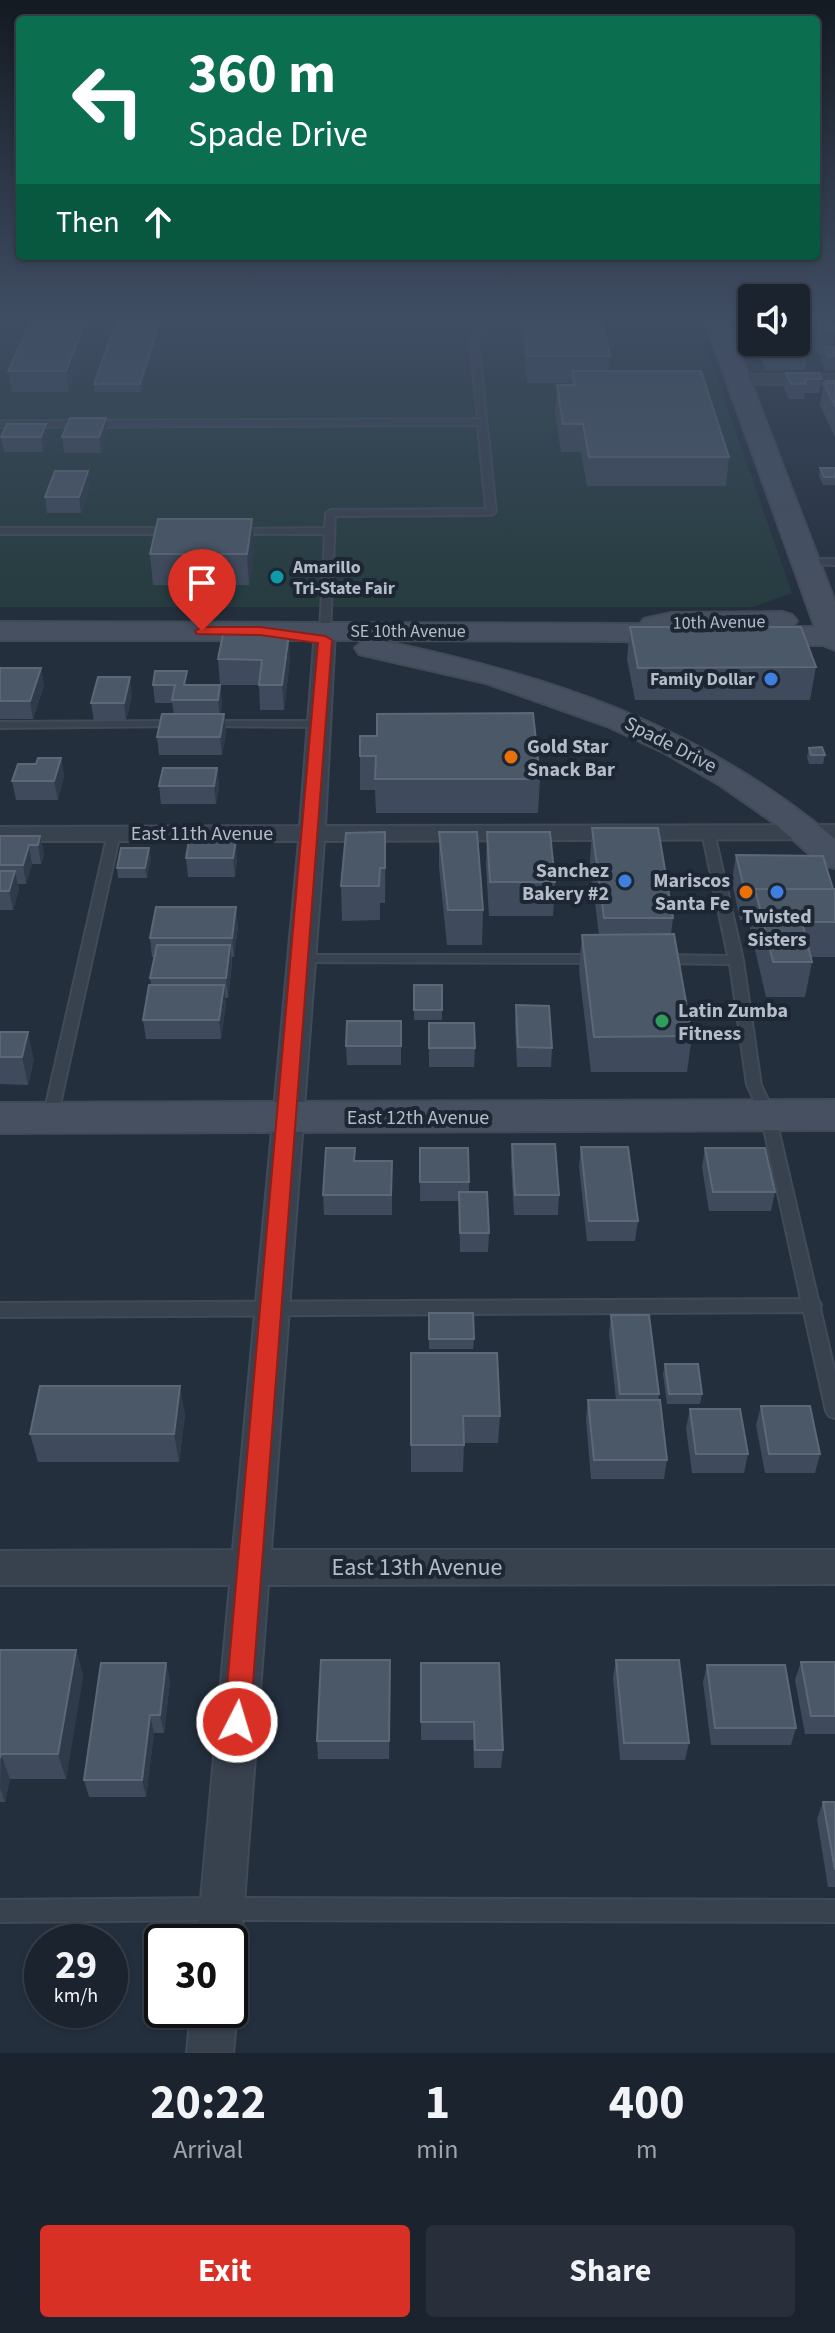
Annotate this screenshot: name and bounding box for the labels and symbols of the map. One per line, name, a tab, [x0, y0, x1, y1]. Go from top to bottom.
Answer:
pin	[168, 549, 236, 631]
place label: Amarillo Tri-State Fair	[292, 555, 396, 601]
marker: Amarillo Tri-State Fair	[268, 568, 286, 586]
street label: 10th Avenue	[672, 609, 766, 636]
street label: SE 10th Avenue	[350, 619, 466, 644]
place label: Family Dollar	[650, 667, 756, 692]
marker: Family Dollar	[762, 670, 780, 688]
street label: Spade Drive	[620, 710, 722, 780]
place label: Gold Star Snack Bar	[527, 733, 615, 784]
marker: Gold Star Snack Bar	[502, 748, 520, 766]
street label: East 11th Avenue	[131, 820, 273, 848]
place label: Sanchez Bakery #2	[522, 857, 609, 908]
place label: Mariscos Santa Fe	[653, 867, 730, 918]
marker: Sanchez Bakery #2	[616, 872, 634, 890]
marker: Mariscos Santa Fe	[737, 883, 755, 901]
marker: Twisted Sisters	[768, 883, 786, 901]
place label: Twisted Sisters	[742, 903, 812, 954]
place label: Latin Zumba Fitness	[678, 997, 788, 1048]
marker: Latin Zumba Fitness	[653, 1012, 671, 1030]
street label: East 12th Avenue	[347, 1104, 489, 1132]
street label: East 13th Avenue	[331, 1550, 503, 1585]
position arrow	[195, 1680, 279, 1764]
speed limit sign: 30	[144, 1924, 248, 2028]

